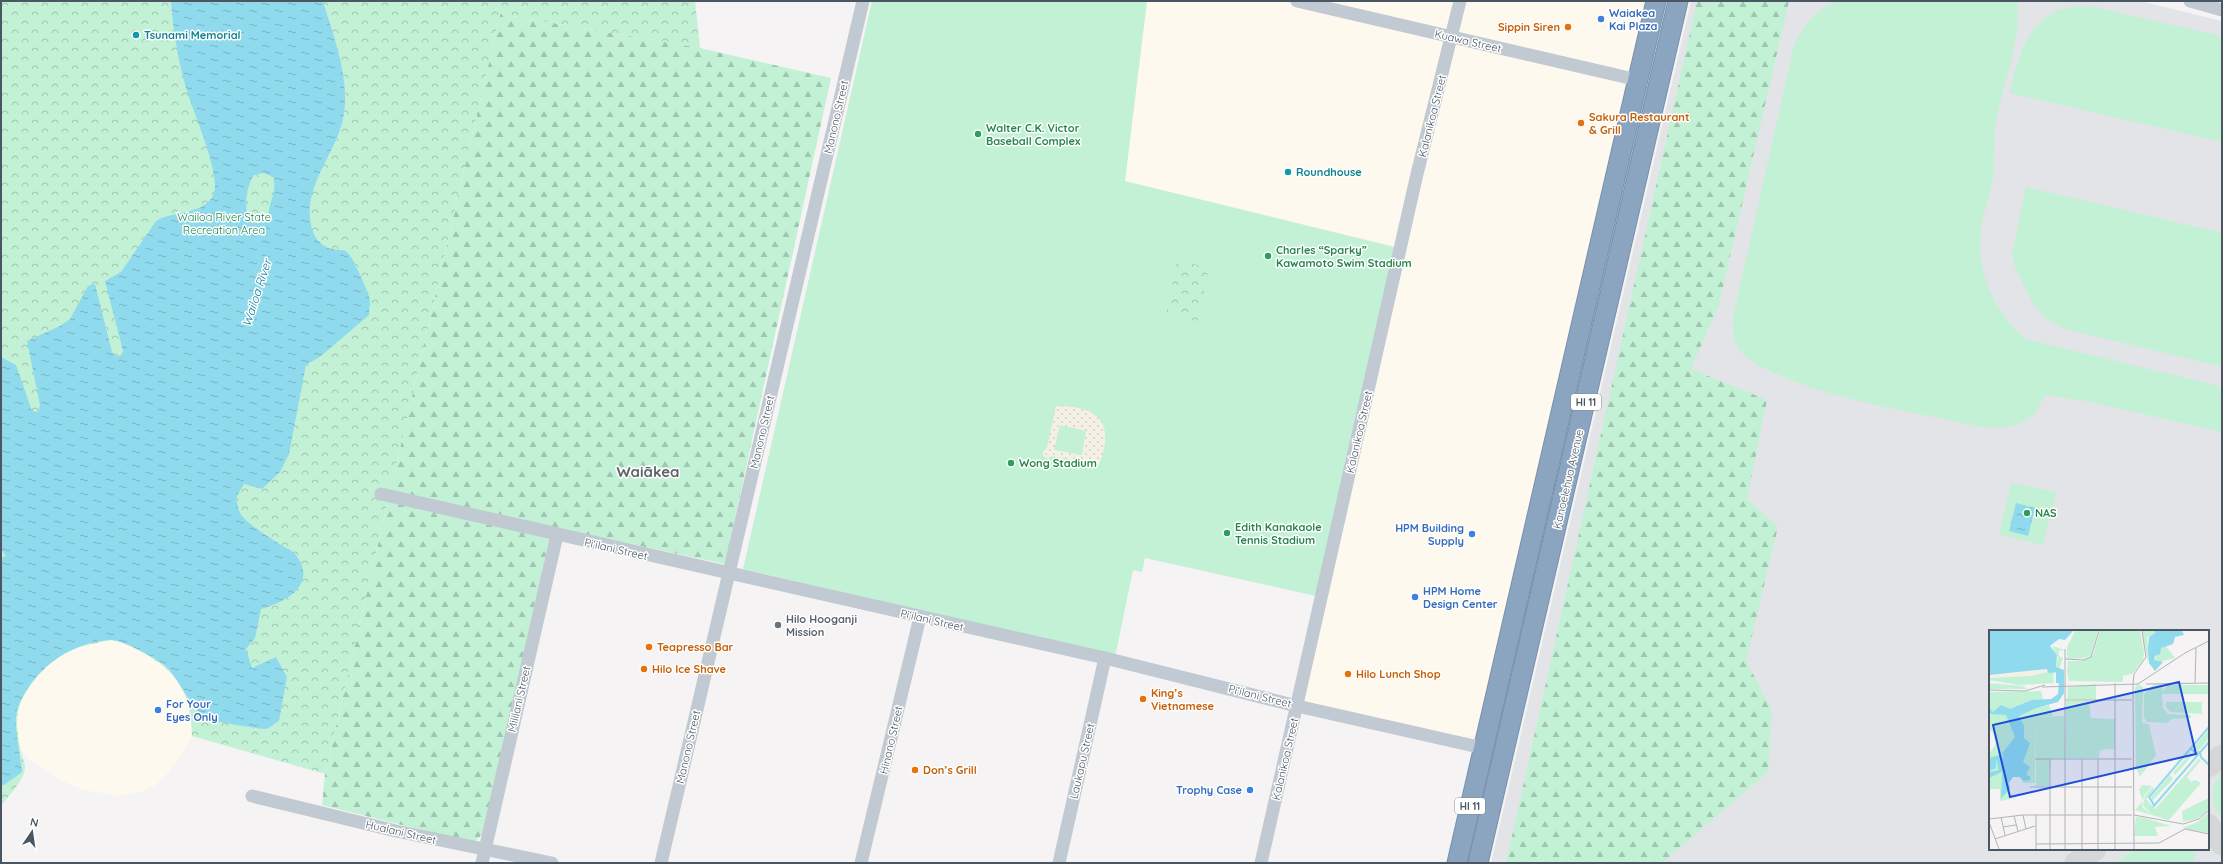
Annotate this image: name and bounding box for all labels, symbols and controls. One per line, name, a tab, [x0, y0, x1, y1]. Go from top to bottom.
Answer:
place label: Waiakea Kai Plaza	[1609, 6, 1658, 33]
marker: Waiakea Kai Plaza	[1596, 14, 1606, 24]
place label: Sippin Siren	[1498, 20, 1560, 34]
marker: Sippin Siren	[1563, 22, 1573, 32]
street label: Kuawa Street	[1433, 27, 1503, 56]
place label: Tsunami Memorial	[144, 28, 241, 42]
marker: Tsunami Memorial	[131, 30, 141, 40]
street label: Kalanikoa Street	[1415, 73, 1449, 158]
street label: Manono Street	[821, 79, 851, 155]
place label: Sakura Restaurant & Grill	[1589, 110, 1689, 137]
marker: Sakura Restaurant & Grill	[1576, 118, 1586, 128]
place label: Walter C.K. Victor Baseball Complex	[986, 121, 1081, 148]
marker: Walter C.K. Victor Baseball Complex	[973, 129, 983, 139]
place label: Roundhouse	[1296, 165, 1362, 179]
marker: Roundhouse	[1283, 167, 1293, 177]
park label: Wailoa River State Recreation Area	[177, 210, 271, 237]
place label: Charles “Sparky” Kawamoto Swim Stadium	[1276, 243, 1412, 270]
marker: Charles “Sparky” Kawamoto Swim Stadium	[1263, 251, 1273, 261]
water label: Wailoa River	[239, 256, 275, 328]
street label: Kalanikoa Street	[1343, 389, 1375, 475]
street label: Manono Street	[747, 394, 777, 470]
road number: HI 11	[1571, 394, 1601, 410]
street label: Kanoelehua Avenue	[1550, 428, 1586, 530]
place label: Wong Stadium	[1019, 456, 1097, 470]
marker: Wong Stadium	[1006, 458, 1016, 468]
district label: Waiākea	[617, 462, 679, 481]
place label: NAS	[2035, 506, 2057, 520]
marker: NAS	[2022, 508, 2032, 518]
place label: Edith Kanakaole Tennis Stadium	[1235, 520, 1322, 547]
place label: HPM Building Supply	[1395, 521, 1464, 548]
marker: Edith Kanakaole Tennis Stadium	[1222, 528, 1232, 538]
marker: HPM Building Supply	[1467, 529, 1477, 539]
street label: Pi‘ilani Street	[583, 535, 649, 563]
place label: HPM Home Design Center	[1423, 584, 1498, 611]
marker: HPM Home Design Center	[1410, 592, 1420, 602]
street label: Pi‘ilani Street	[899, 606, 965, 634]
place label: Hilo Hooganji Mission	[786, 612, 857, 639]
marker: Hilo Hooganji Mission	[773, 620, 783, 630]
inset map	[1989, 630, 2209, 850]
place label: Teapresso Bar	[657, 640, 734, 654]
marker: Teapresso Bar	[644, 642, 654, 652]
place label: Hilo Ice Shave	[652, 662, 727, 676]
street label: Mililani Street	[505, 664, 533, 733]
marker: Hilo Ice Shave	[639, 664, 649, 674]
place label: Hilo Lunch Shop	[1356, 667, 1441, 681]
marker: Hilo Lunch Shop	[1343, 669, 1353, 679]
street label: Pi‘ilani Street	[1227, 681, 1293, 711]
place label: King’s Vietnamese	[1151, 686, 1214, 713]
marker: King’s Vietnamese	[1138, 694, 1148, 704]
place label: For Your Eyes Only	[166, 697, 218, 724]
street label: Hinano Street	[876, 704, 906, 775]
marker: For Your Eyes Only	[153, 705, 163, 715]
street label: Manono Street	[673, 709, 703, 785]
street label: Kalanikoa Street	[1269, 716, 1301, 802]
street label: Laukapu Street	[1066, 722, 1098, 800]
place label: Don’s Grill	[923, 763, 977, 777]
marker: Don’s Grill	[910, 765, 920, 775]
place label: Trophy Case	[1176, 783, 1243, 797]
marker: Trophy Case	[1245, 785, 1255, 795]
road number: HI 11	[1455, 798, 1485, 814]
north arrow	[12, 812, 52, 852]
text: N	[29, 815, 40, 830]
street label: Hualani Street	[364, 817, 438, 847]

